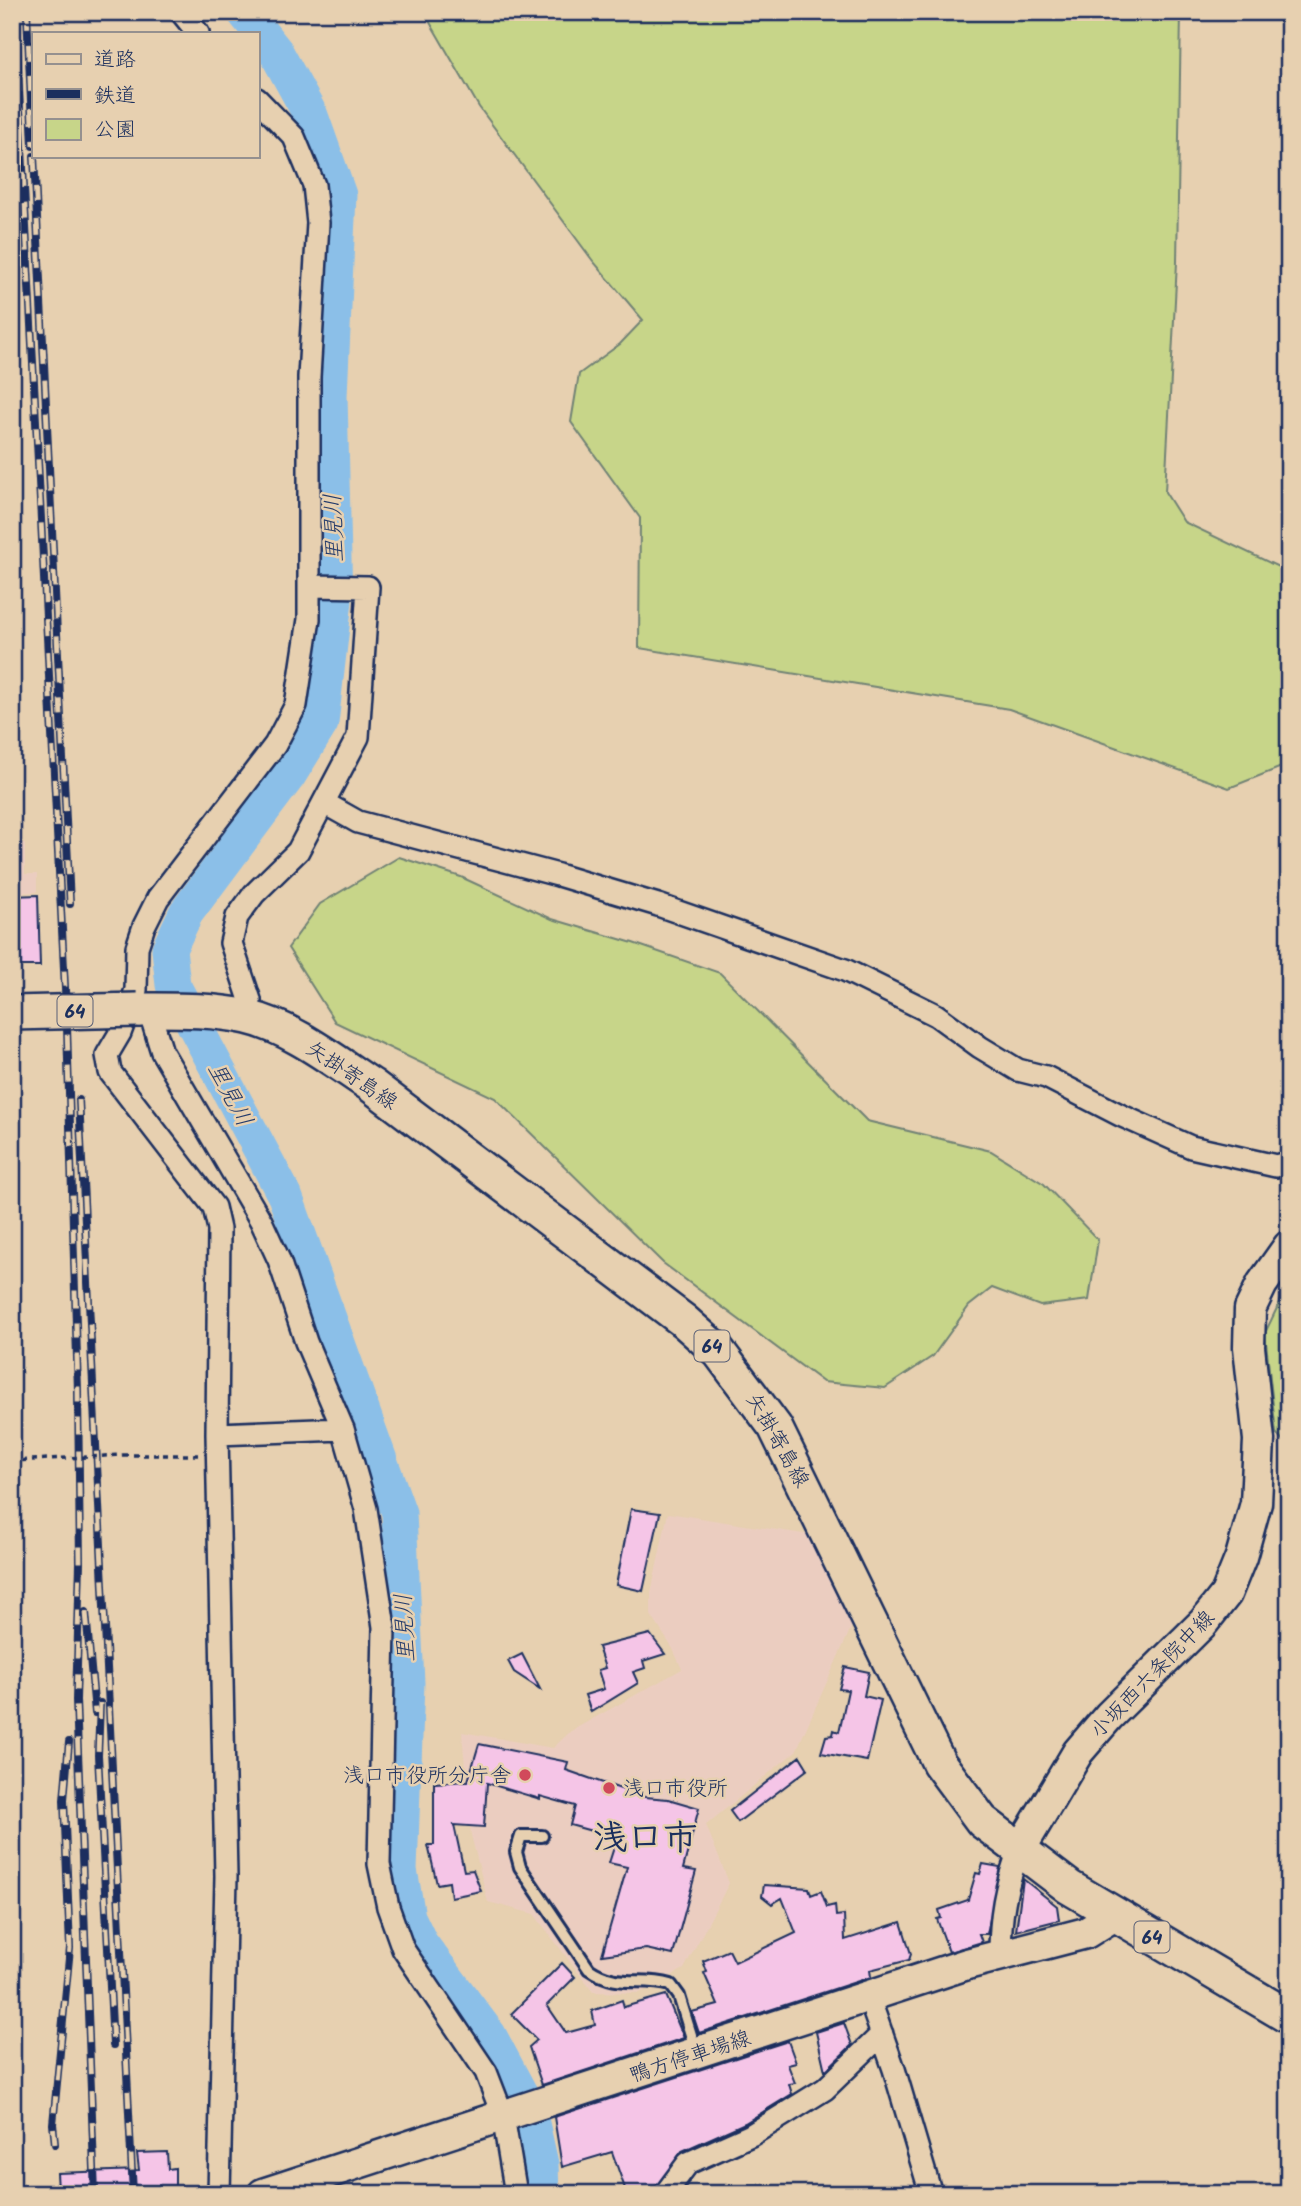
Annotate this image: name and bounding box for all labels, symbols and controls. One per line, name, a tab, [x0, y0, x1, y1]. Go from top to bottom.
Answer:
legend	[32, 32, 259, 158]
text: 道路	[94, 44, 136, 77]
text: 鉄道	[94, 80, 136, 113]
text: 公園	[94, 114, 136, 147]
water label: 里見川	[316, 493, 354, 563]
road number: 64	[57, 995, 92, 1026]
street label: 矢掛寄島線	[298, 1033, 404, 1119]
water label: 里見川	[197, 1056, 261, 1134]
road number: 64	[694, 1330, 730, 1362]
street label: 矢掛寄島線	[736, 1387, 817, 1494]
water label: 里見川	[386, 1593, 426, 1663]
street label: 小坂西六条院中線	[1083, 1603, 1223, 1747]
place label: 浅口市役所分庁舎	[343, 1760, 511, 1793]
marker: 浅口市役所分庁舎	[517, 1767, 533, 1783]
place label: 浅口市役所	[623, 1773, 728, 1806]
marker: 浅口市役所	[601, 1780, 617, 1796]
district label: 浅口市	[592, 1812, 698, 1868]
road number: 64	[1134, 1922, 1170, 1952]
street label: 鴨方停車場線	[625, 2022, 755, 2093]

